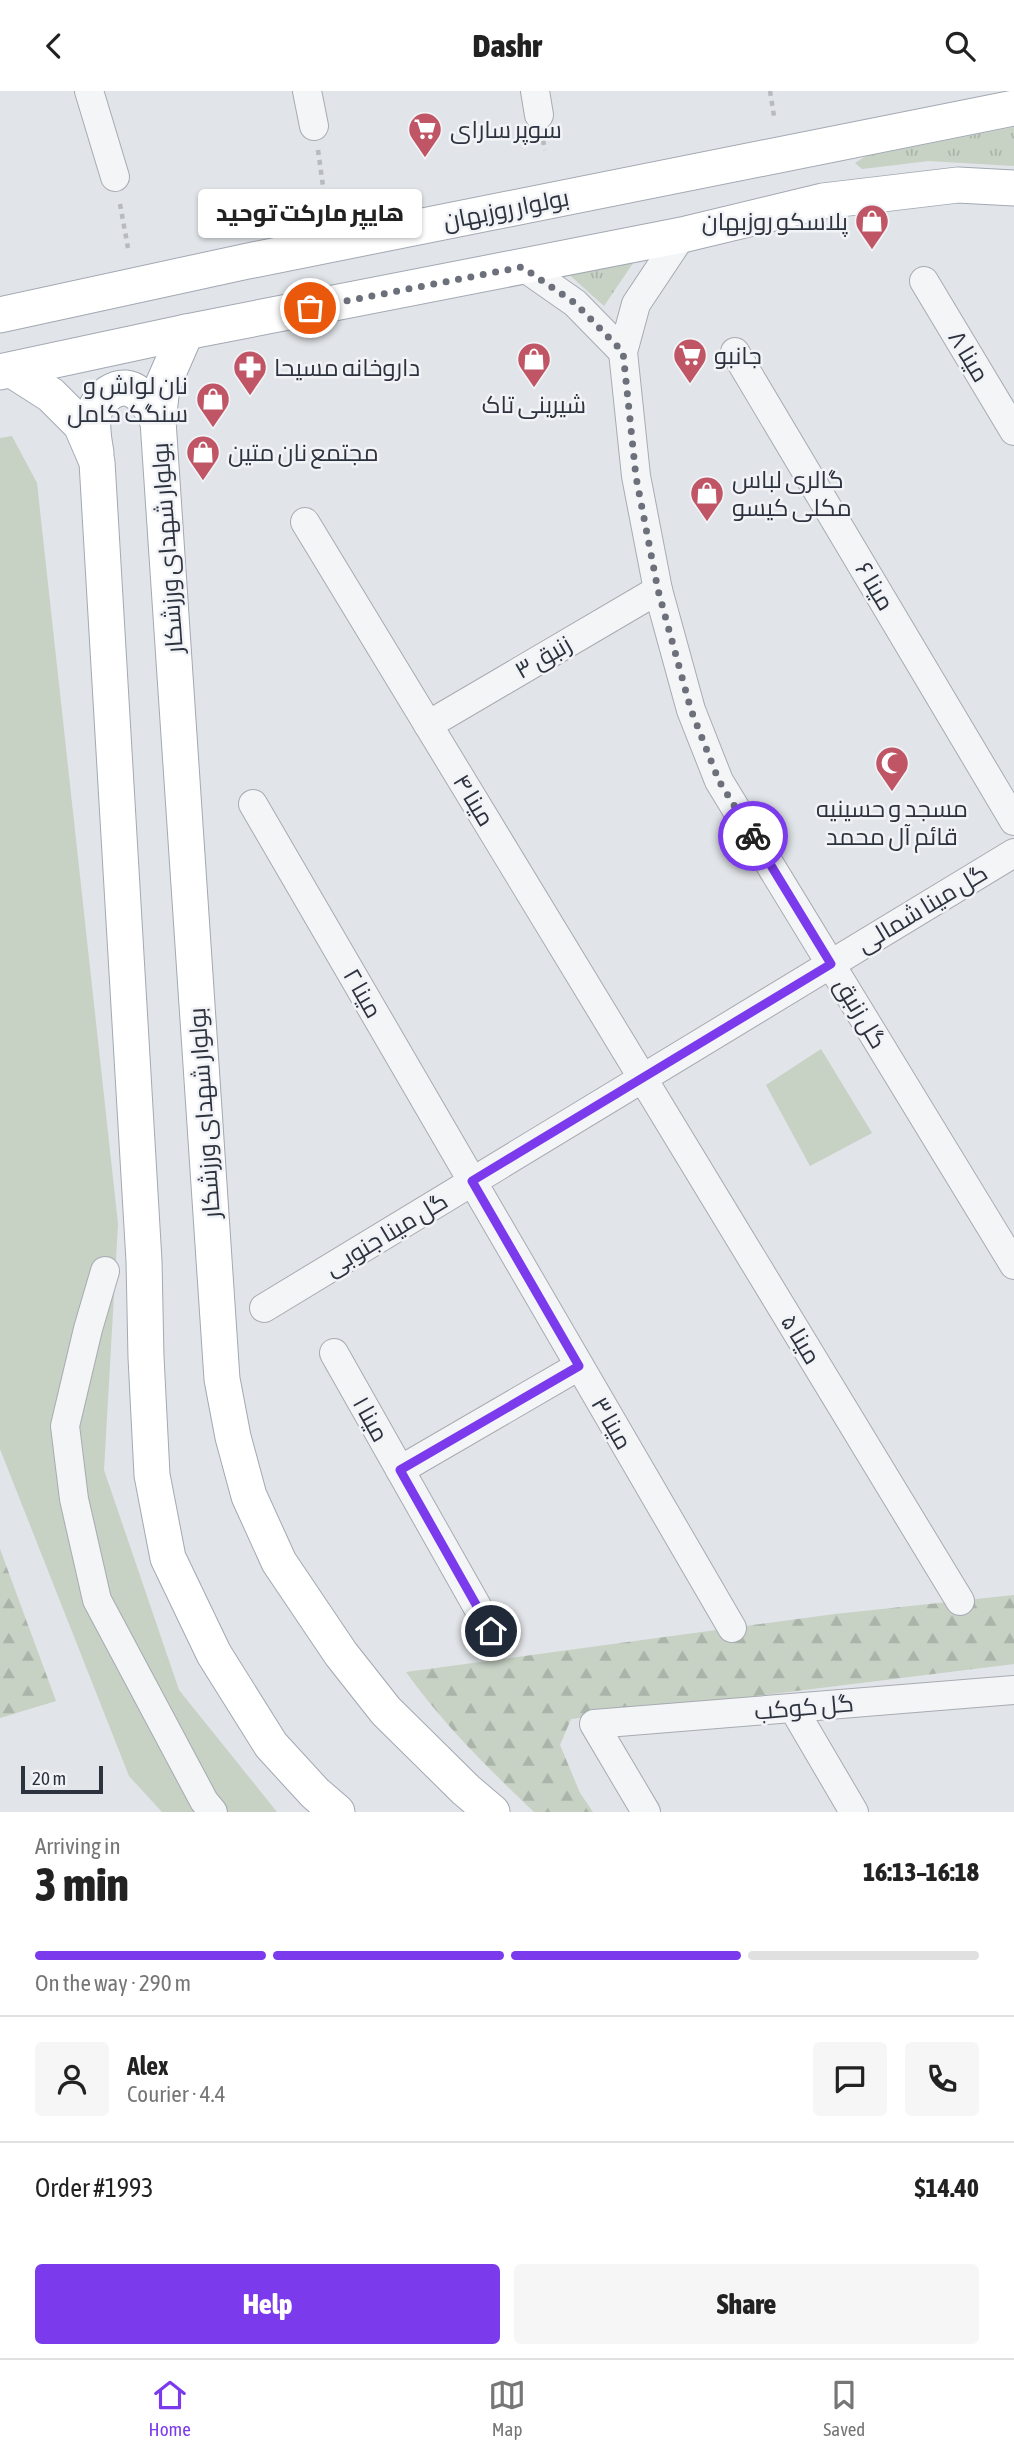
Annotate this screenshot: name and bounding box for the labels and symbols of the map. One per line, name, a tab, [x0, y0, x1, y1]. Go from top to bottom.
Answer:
supermarket icon: سوپر سارای	[406, 110, 444, 159]
place label: سوپر سارای	[450, 116, 562, 146]
street label: بولوار روزبهان	[441, 184, 572, 235]
callout: هایپر مارکت توحید	[198, 189, 422, 238]
shop icon: پلاسکو روزبهان	[853, 202, 891, 251]
place label: پلاسکو روزبهان	[702, 208, 849, 238]
pin	[280, 278, 340, 338]
street label: مینا ۸	[943, 326, 995, 386]
supermarket icon: جانبو	[671, 336, 709, 385]
shop icon: شیرینی تاک	[515, 340, 553, 389]
place label: جانبو	[714, 342, 762, 369]
pharmacy icon: داروخانه مسیحا	[231, 348, 269, 397]
place label: داروخانه مسیحا	[274, 354, 420, 381]
place label: نان لواش و سنگک کامل	[67, 372, 188, 428]
shop icon: نان لواش و سنگک کامل	[194, 380, 232, 429]
place label: شیرینی تاک	[482, 391, 586, 419]
shop icon: مجتمع نان متین	[184, 433, 222, 482]
place label: مجتمع نان متین	[228, 439, 379, 469]
street label: بولوار شهدای ورزشکار	[146, 442, 189, 656]
place label: گالری لباس مکلی کیسو	[732, 466, 852, 522]
shop icon: گالری لباس مکلی کیسو	[688, 474, 726, 523]
street label: مینا ۶	[850, 557, 900, 615]
street label: زنبق ۳	[510, 630, 577, 686]
mosque icon: مسجد و حسینیه قائم آل محمد	[873, 744, 911, 793]
street label: مینا ۴	[448, 769, 500, 831]
place label: مسجد و حسینیه قائم آل محمد	[816, 795, 968, 853]
courier	[718, 801, 788, 871]
street label: گل مینا شمالی	[852, 859, 993, 958]
street label: مینا ۲	[338, 963, 388, 1023]
street label: گل زنبق	[828, 973, 893, 1054]
street label: بولوار شهدای ورزشکار	[183, 1007, 226, 1221]
street label: گل مینا جنوبی	[320, 1187, 453, 1282]
street label: مینا ۵	[776, 1309, 826, 1369]
street label: مینا ۱	[348, 1392, 394, 1446]
street label: مینا ۳	[586, 1392, 638, 1454]
pin	[461, 1601, 521, 1661]
street label: گل کوکب	[753, 1689, 855, 1726]
scale bar	[21, 1763, 103, 1795]

